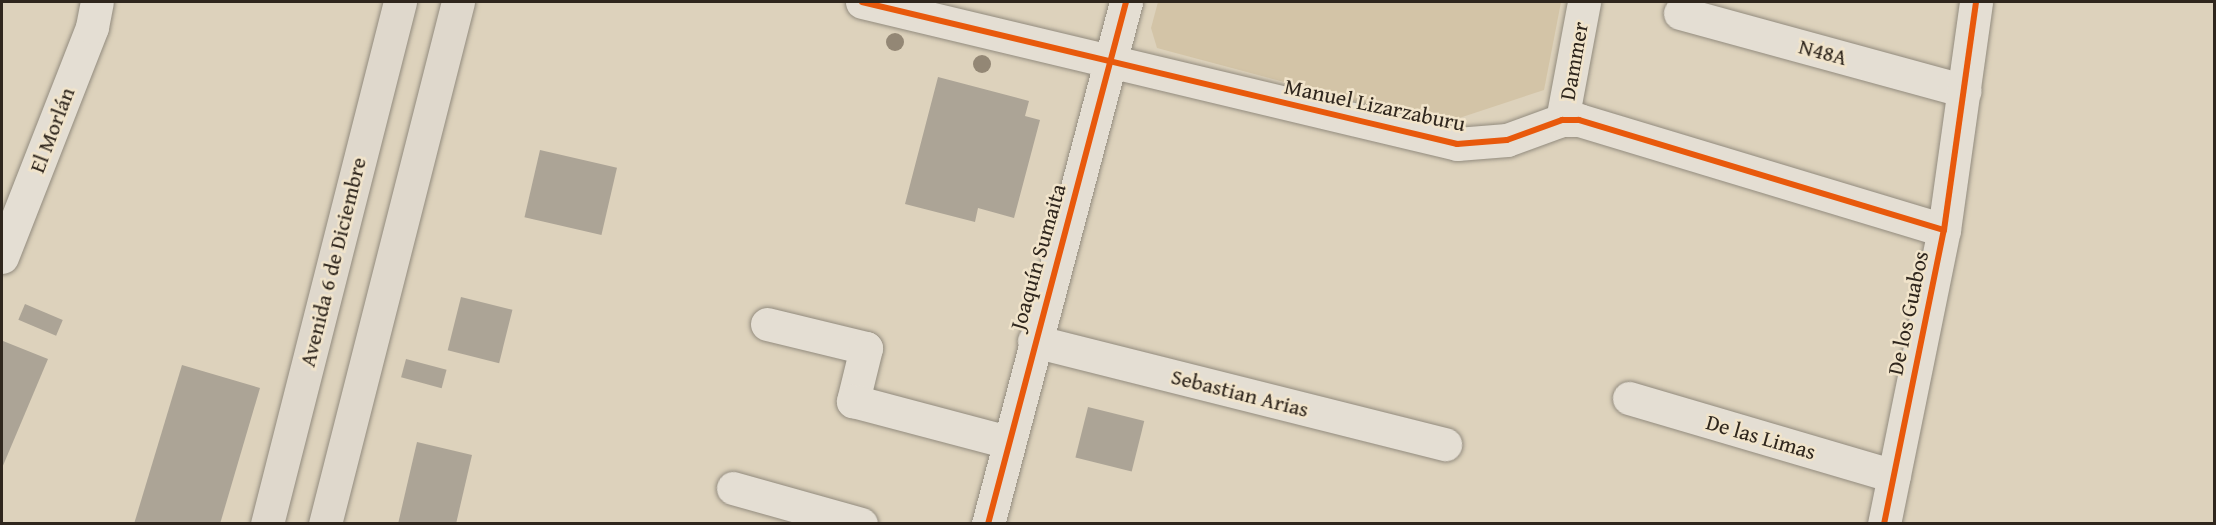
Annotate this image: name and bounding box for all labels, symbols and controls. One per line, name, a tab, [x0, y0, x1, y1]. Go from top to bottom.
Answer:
street label: Dammer	[1554, 20, 1594, 102]
street label: N48A	[1796, 33, 1850, 71]
street label: Manuel Lizarzaburu	[1282, 73, 1468, 137]
street label: El Morlán	[24, 84, 80, 176]
street label: Avenida 6 de Diciembre	[294, 154, 372, 370]
street label: Joaquín Sumaita	[1005, 181, 1071, 333]
street label: De los Guabos	[1882, 249, 1934, 377]
street label: Sebastian Arias	[1168, 363, 1312, 423]
street label: De las Limas	[1703, 409, 1819, 465]

